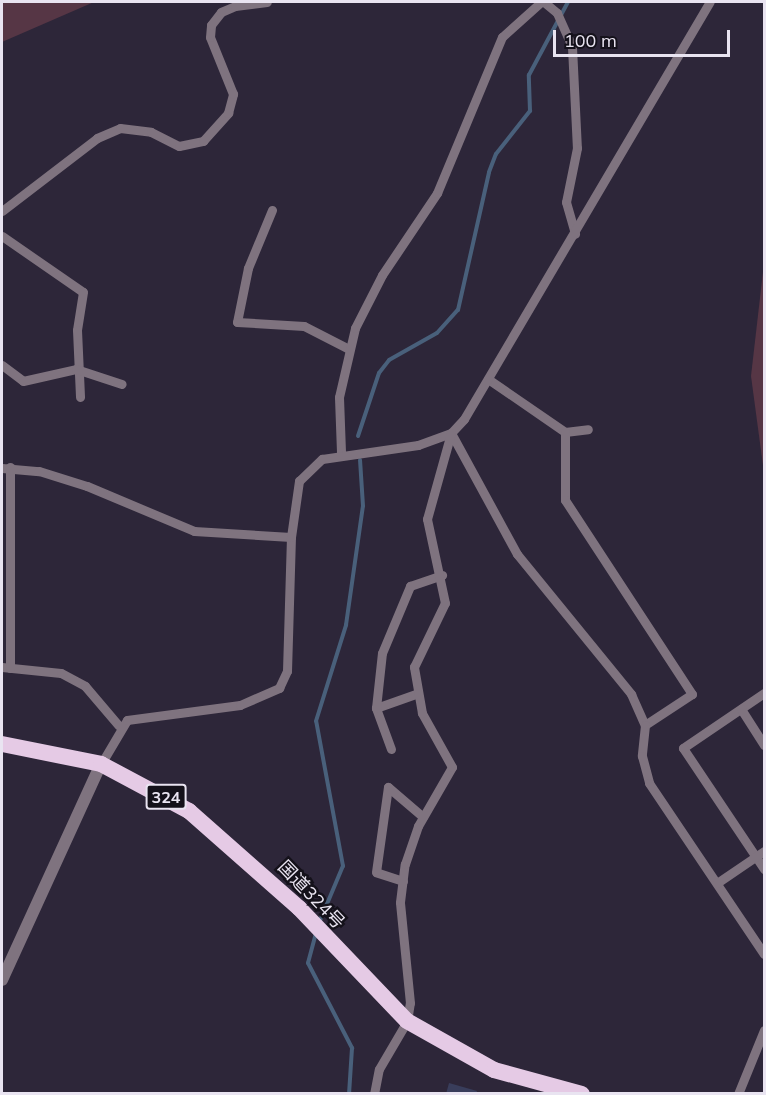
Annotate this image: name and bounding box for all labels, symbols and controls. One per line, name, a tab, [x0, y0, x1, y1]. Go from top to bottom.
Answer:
scale bar	[556, 18, 733, 56]
text: 100 m	[564, 29, 617, 52]
road number: 324	[145, 784, 187, 810]
street label: 国道324号	[273, 856, 349, 934]

